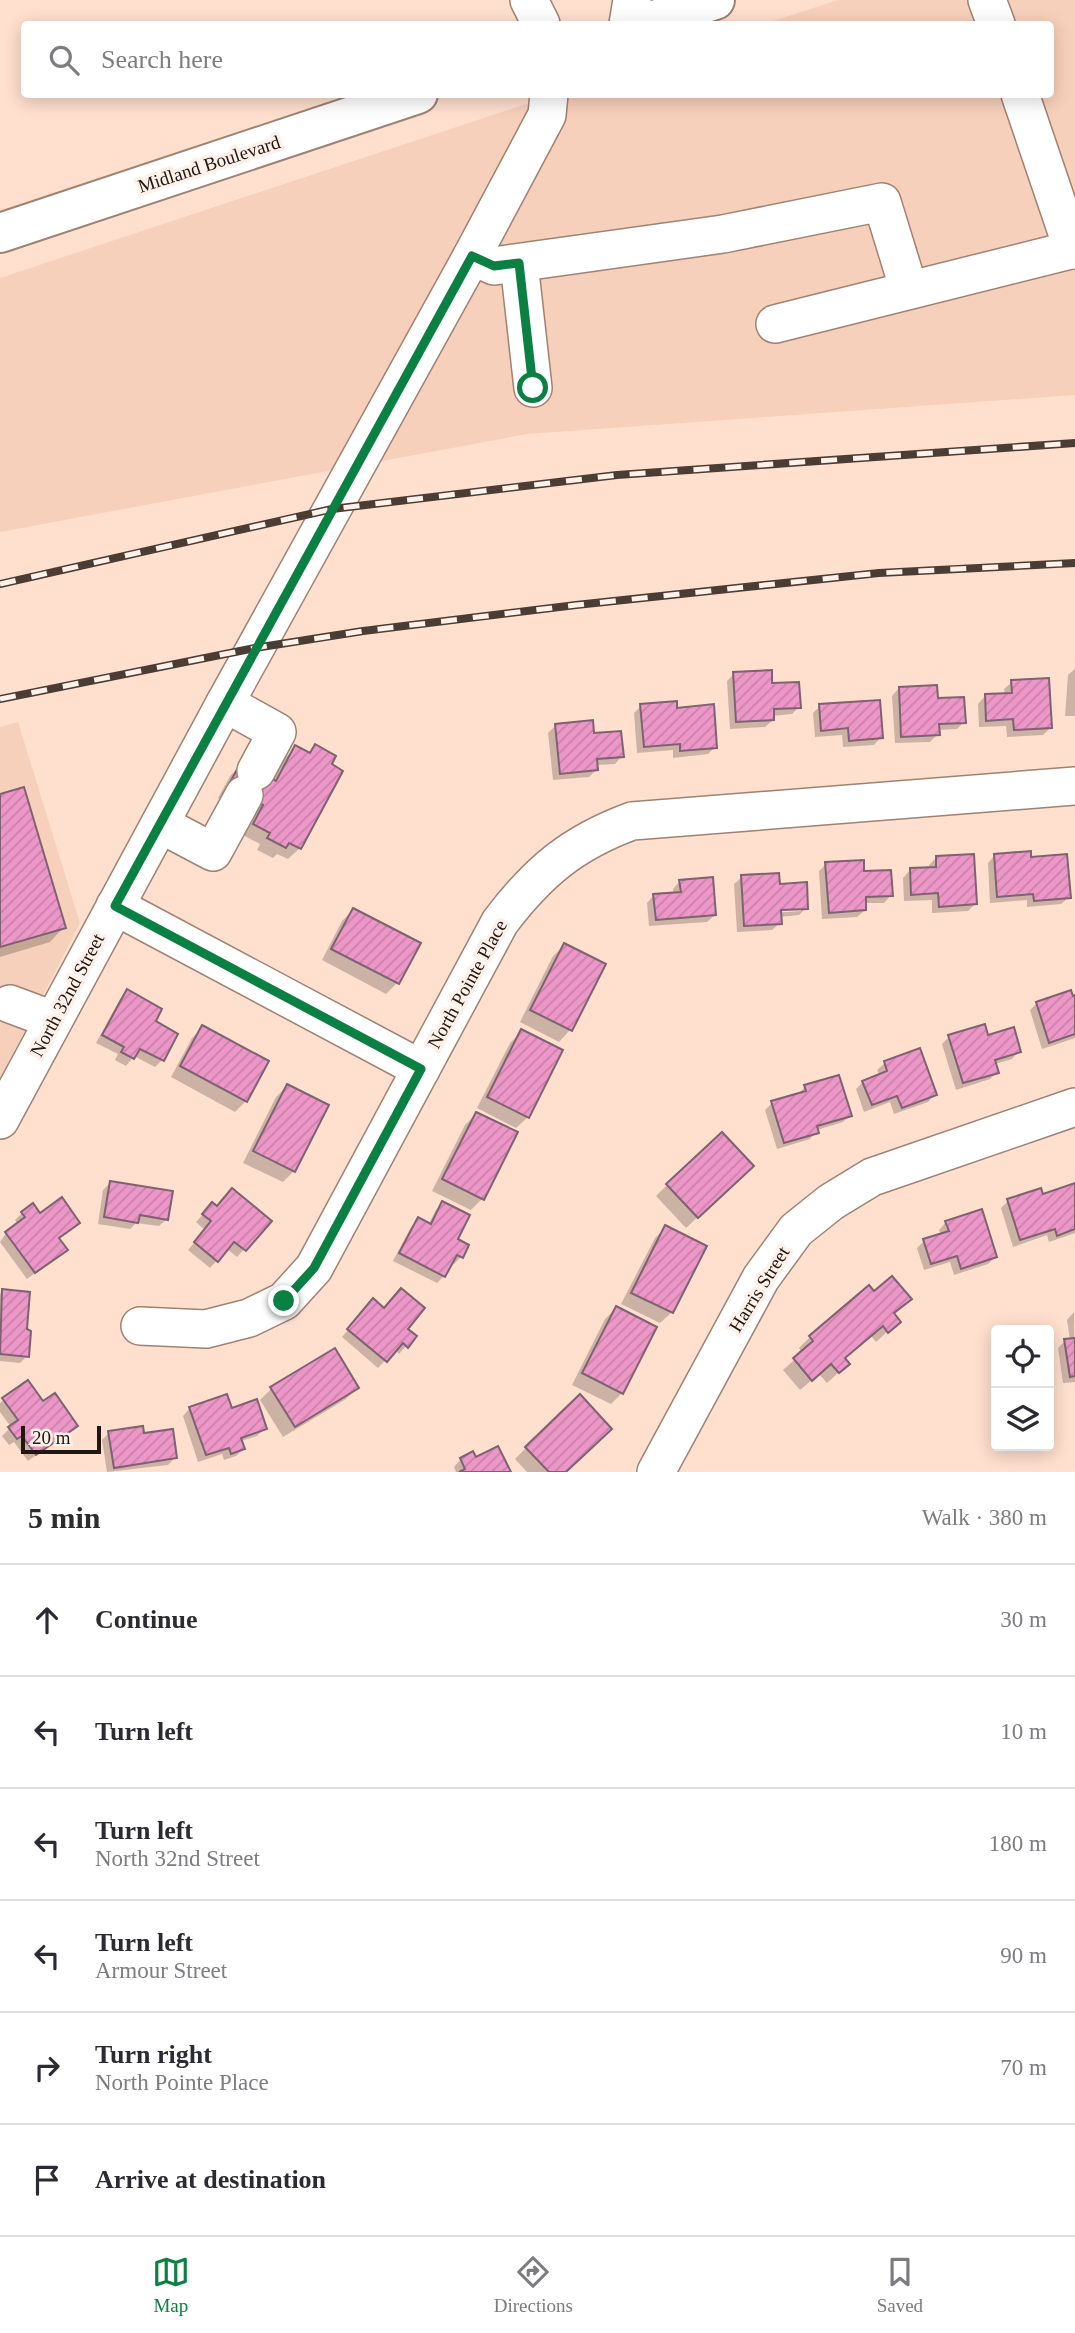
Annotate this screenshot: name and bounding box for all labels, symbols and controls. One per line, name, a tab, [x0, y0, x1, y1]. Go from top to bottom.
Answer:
search box	[21, 21, 1054, 98]
icon: search	[45, 41, 83, 79]
text: Search here	[101, 45, 223, 74]
street label: Midland Boulevard	[135, 131, 283, 197]
route start	[517, 372, 548, 403]
street label: North Pointe Place	[423, 916, 511, 1052]
street label: North 32nd Street	[26, 929, 109, 1060]
street label: Harris Street	[725, 1242, 794, 1336]
route end	[268, 1285, 299, 1316]
map controls	[991, 1325, 1054, 1451]
button: locate	[991, 1325, 1054, 1388]
button: layers	[991, 1388, 1054, 1451]
scale bar	[21, 1423, 102, 1455]
text: 20 m	[32, 1427, 71, 1448]
text: 5 min	[28, 1501, 101, 1534]
text: Walk · 380 m	[922, 1505, 1047, 1530]
icon: ahead	[28, 1601, 66, 1639]
text: Continue	[95, 1605, 198, 1634]
text: 30 m	[1000, 1607, 1047, 1632]
icon: left	[28, 1713, 66, 1751]
text: Turn left	[95, 1717, 193, 1746]
text: 10 m	[1000, 1719, 1047, 1744]
text: Turn left	[95, 1816, 193, 1845]
icon: left	[28, 1825, 66, 1863]
text: 180 m	[989, 1831, 1047, 1856]
text: North 32nd Street	[95, 1846, 260, 1871]
text: Turn left	[95, 1928, 193, 1957]
icon: left	[28, 1937, 66, 1975]
text: 90 m	[1000, 1943, 1047, 1968]
text: Armour Street	[95, 1958, 227, 1983]
text: Turn right	[95, 2040, 212, 2069]
icon: right	[28, 2049, 66, 2087]
text: 70 m	[1000, 2055, 1047, 2080]
text: North Pointe Place	[95, 2070, 269, 2095]
icon: arrive	[28, 2161, 66, 2199]
text: Arrive at destination	[95, 2165, 326, 2194]
tab: Map	[152, 2253, 190, 2317]
tab: Directions	[494, 2253, 573, 2317]
tab: Saved	[877, 2253, 923, 2317]

